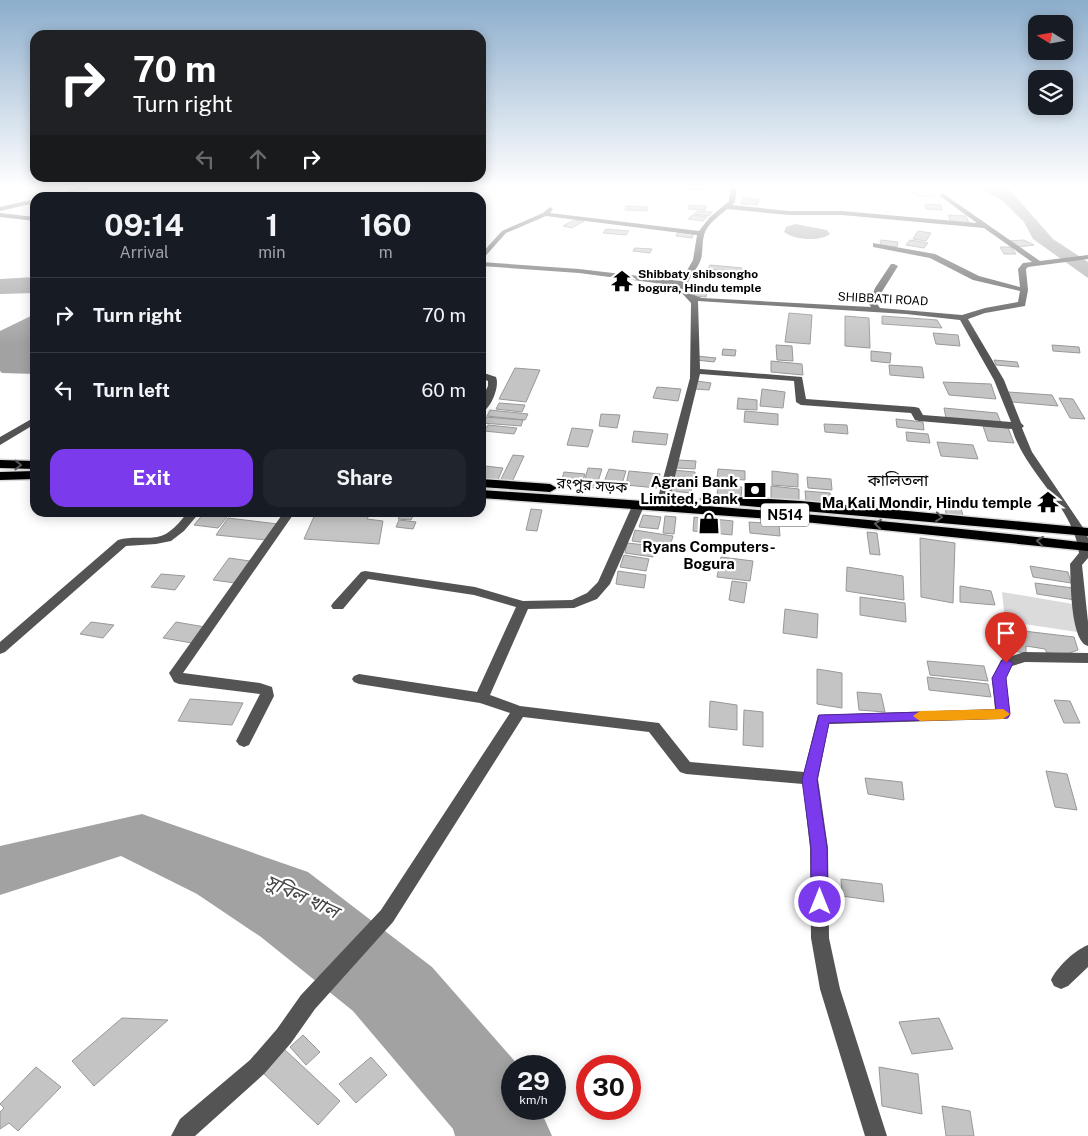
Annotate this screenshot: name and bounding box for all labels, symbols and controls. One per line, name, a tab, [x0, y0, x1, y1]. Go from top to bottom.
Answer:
north arrow	[1028, 15, 1072, 60]
map controls	[1028, 15, 1073, 115]
text: 70 m	[133, 49, 216, 90]
icon: right	[50, 50, 115, 115]
button: layers	[1028, 70, 1073, 115]
text: Turn right	[133, 91, 233, 117]
icon: left	[191, 145, 219, 173]
icon: ahead	[244, 145, 272, 173]
icon: right	[297, 145, 325, 173]
text: 09:14	[104, 207, 184, 243]
text: 1	[265, 207, 278, 243]
text: 160	[360, 207, 412, 243]
text: Arrival	[119, 243, 169, 262]
text: min	[258, 243, 285, 262]
text: m	[379, 243, 393, 262]
place label: Shibbaty shibsongho bogura, Hindu temple	[638, 267, 761, 295]
temple icon: Shibbaty shibsongho bogura, Hindu temple	[609, 268, 635, 294]
street label: SHIBBATI ROAD	[837, 290, 929, 308]
icon: right	[50, 301, 78, 329]
text: Turn right	[93, 304, 182, 326]
text: 70 m	[422, 304, 466, 326]
icon: left	[50, 376, 78, 404]
text: Turn left	[93, 379, 170, 401]
text: 60 m	[422, 379, 466, 401]
button: Exit	[50, 449, 253, 507]
button: Share	[263, 449, 466, 507]
one-way arrow	[14, 460, 22, 470]
district label: কালিতলা	[867, 471, 929, 490]
place label: Agrani Bank Limited, Bank	[640, 473, 738, 507]
street label: রংপুর সড়ক	[555, 474, 629, 497]
bank icon: Agrani Bank Limited, Bank	[742, 477, 768, 503]
temple icon: Ma Kali Mondir, Hindu temple	[1035, 489, 1061, 515]
place label: Ma Kali Mondir, Hindu temple	[822, 494, 1032, 511]
road number: N514	[761, 504, 809, 526]
shop icon: Ryans Computers- Bogura	[696, 510, 722, 536]
one-way arrow	[935, 512, 943, 523]
one-way arrow	[874, 519, 882, 530]
one-way arrow	[1035, 536, 1043, 547]
place label: Ryans Computers- Bogura	[642, 538, 776, 572]
pin	[985, 612, 1027, 663]
icon: arrive	[992, 619, 1020, 647]
water label: সুবিল খাল	[261, 869, 346, 925]
position arrow	[793, 875, 845, 927]
speed limit sign: 30	[576, 1055, 641, 1120]
text: 29	[517, 1066, 550, 1096]
text: km/h	[519, 1093, 548, 1107]

